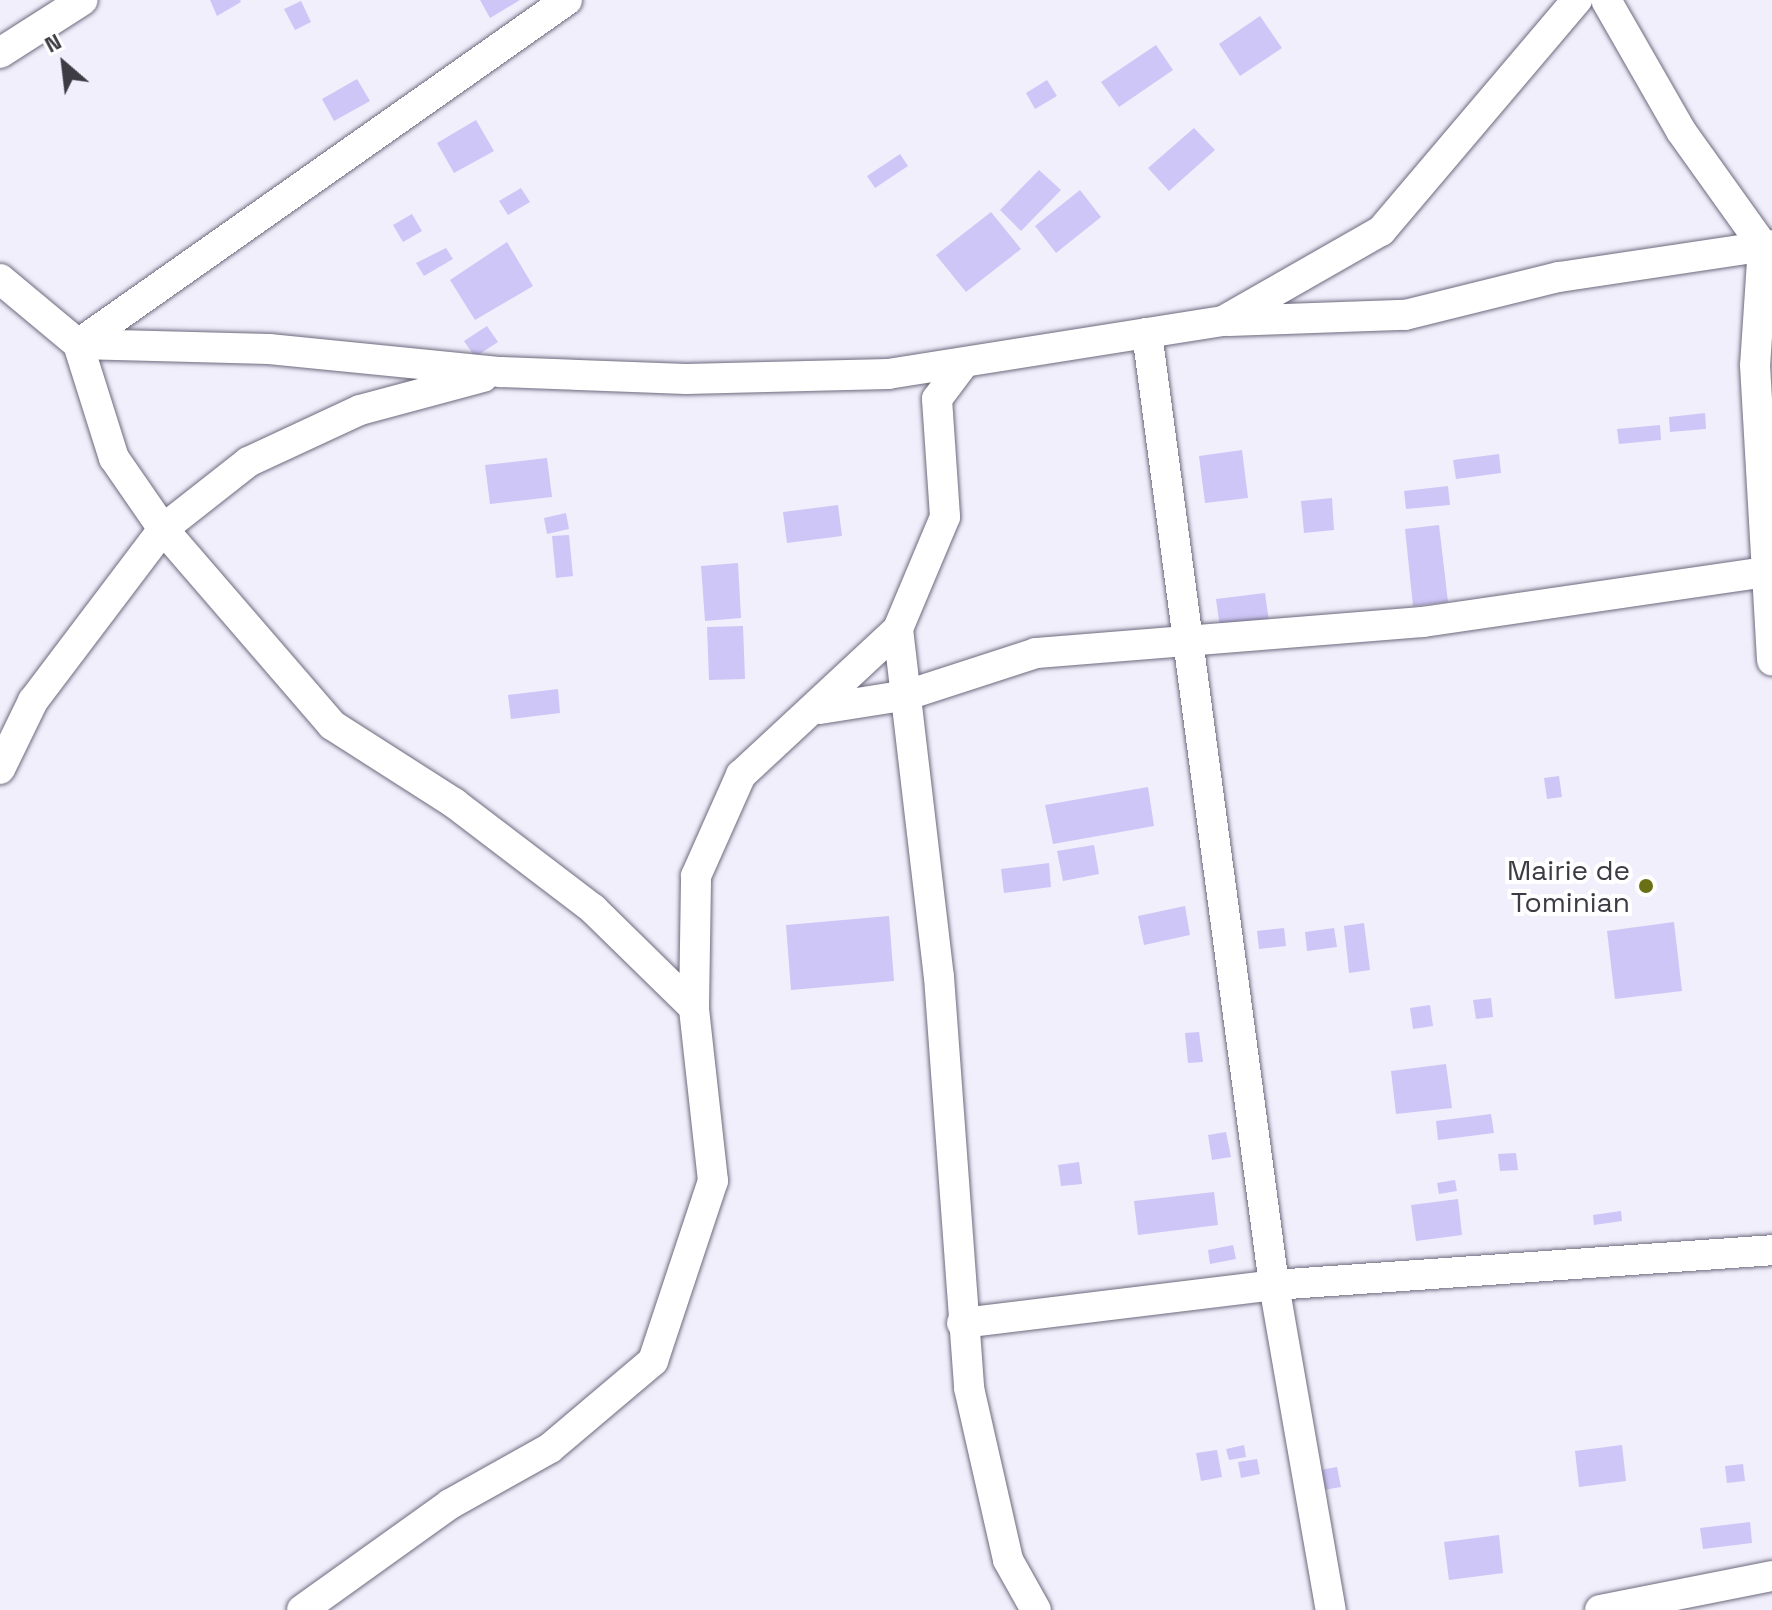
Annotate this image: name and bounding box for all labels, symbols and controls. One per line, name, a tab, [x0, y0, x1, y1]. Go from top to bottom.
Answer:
north arrow	[24, 24, 104, 104]
text: N	[40, 27, 66, 59]
place label: Mairie de Tominian	[1507, 853, 1630, 919]
marker: Mairie de Tominian	[1637, 877, 1655, 895]

